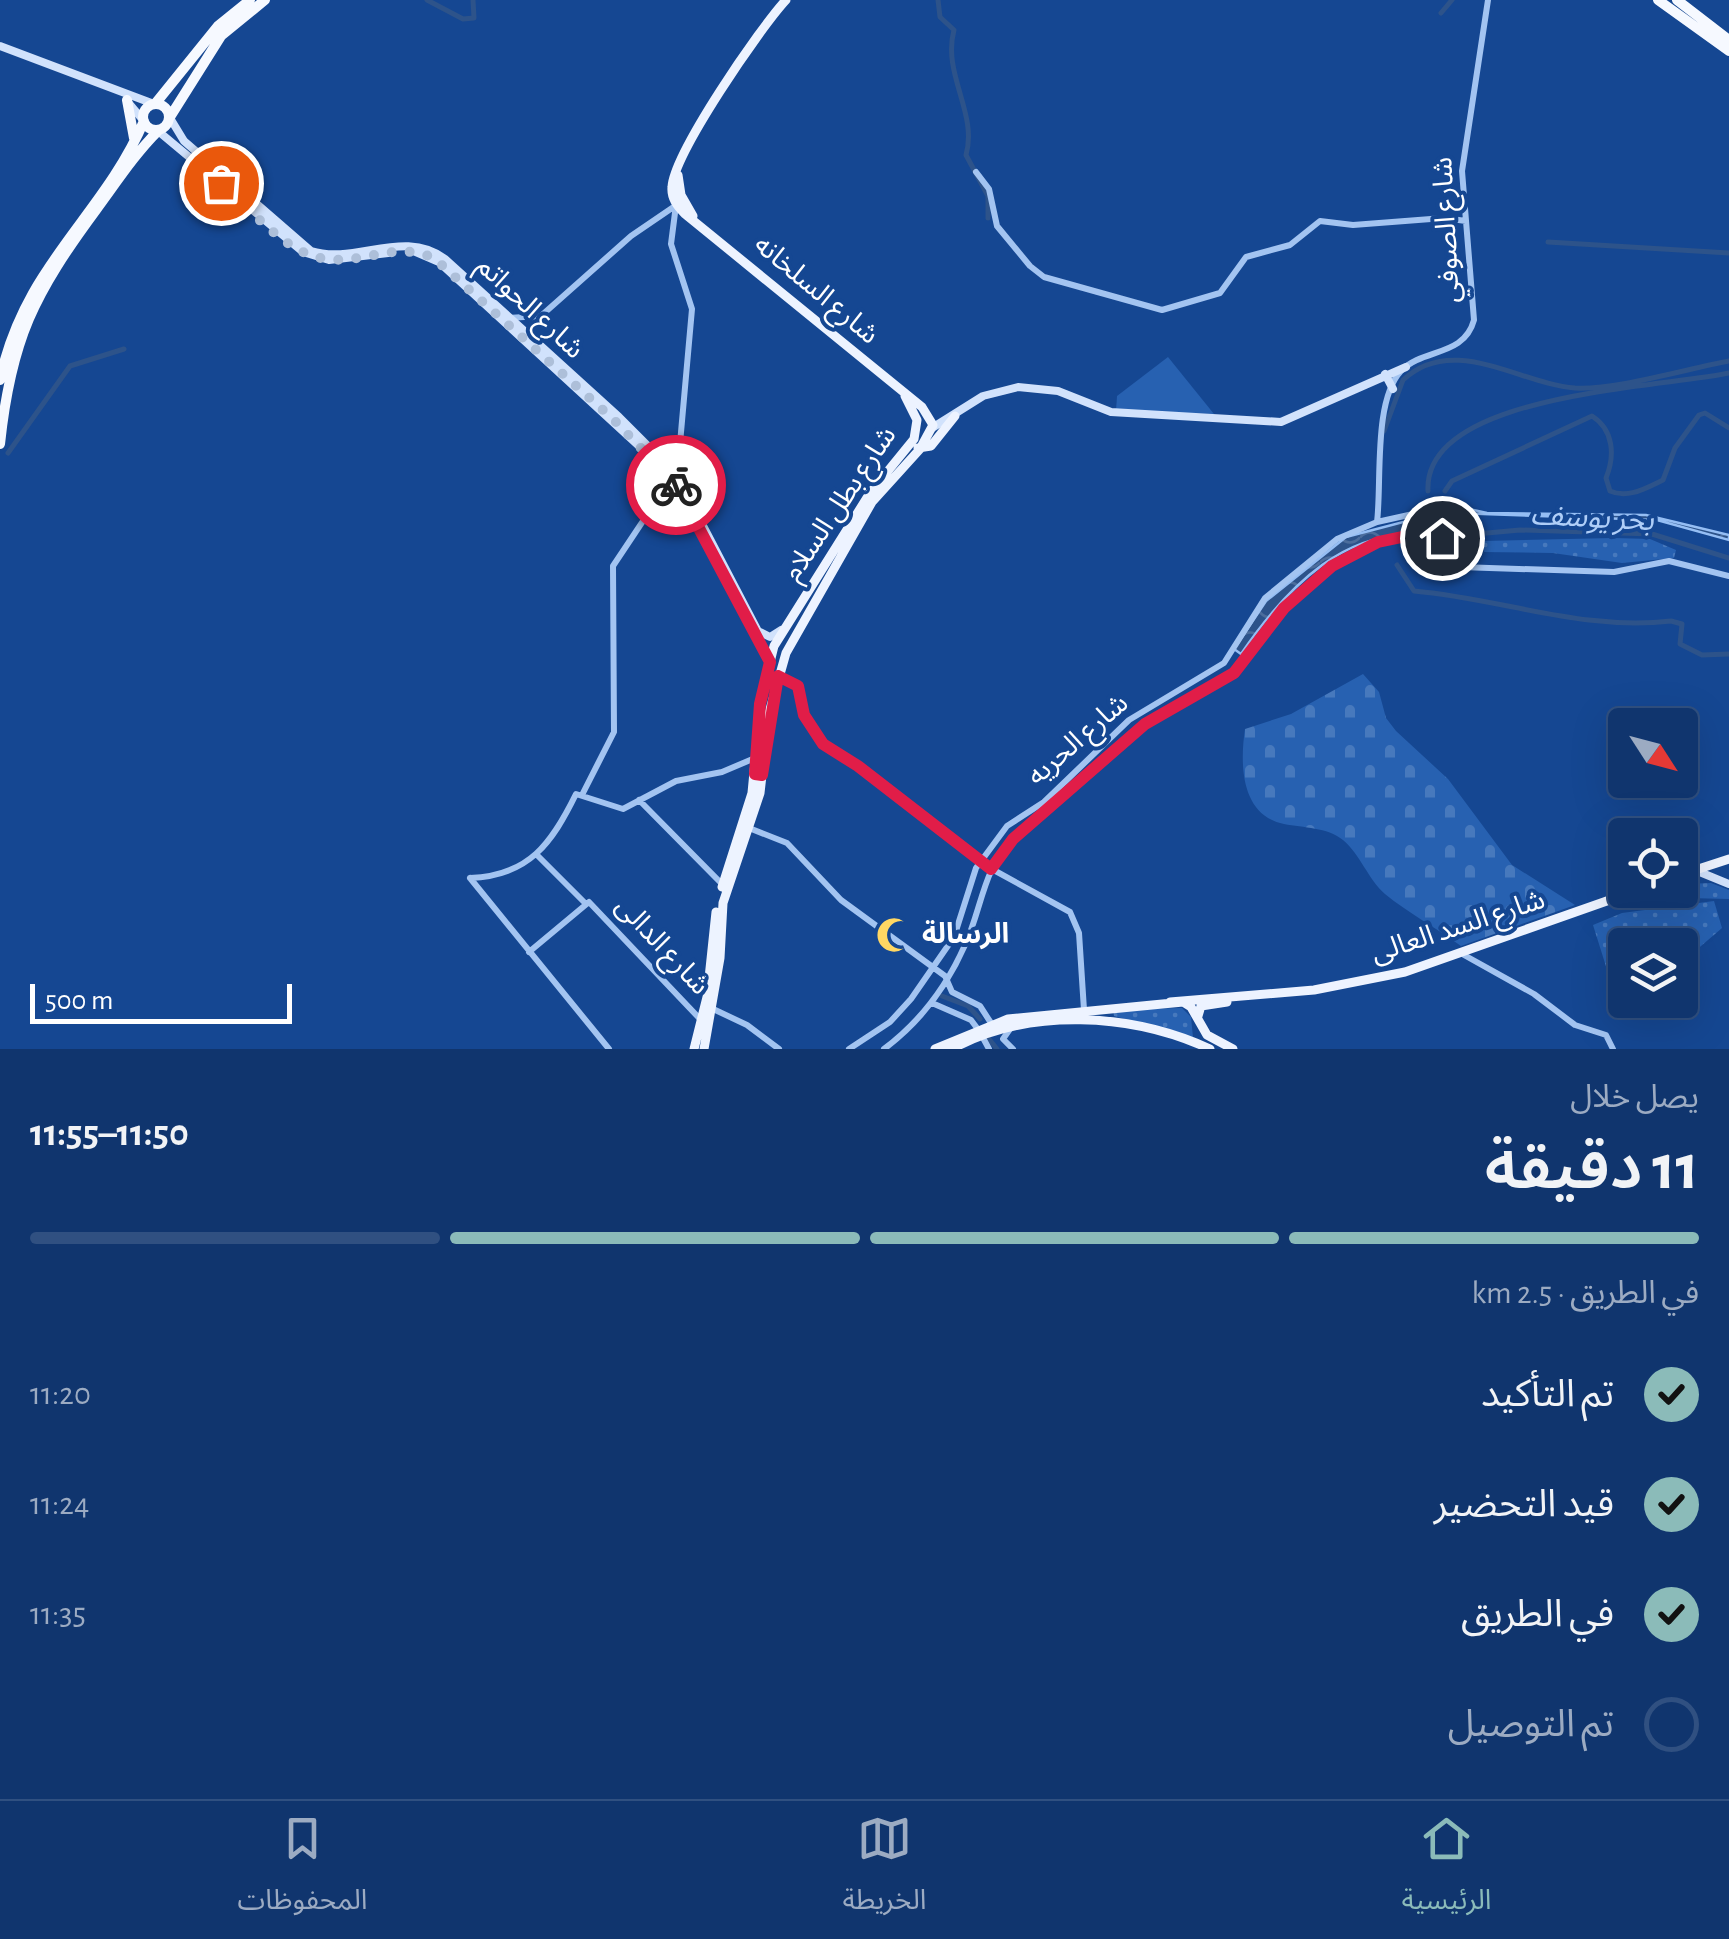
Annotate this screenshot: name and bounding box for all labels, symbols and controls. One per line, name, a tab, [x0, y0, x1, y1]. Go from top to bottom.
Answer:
pin	[179, 141, 264, 226]
icon: bag	[194, 156, 249, 211]
street label: شارع الصوفي	[1429, 156, 1470, 304]
street label: شارع السلخانه	[745, 230, 883, 354]
street label: شارع الحواتم	[467, 252, 589, 369]
street label: شارع بطل السلام	[778, 422, 906, 589]
courier	[626, 435, 726, 535]
icon: bike	[649, 458, 704, 513]
pin	[1400, 496, 1485, 581]
water label: بحر يوسف	[1530, 500, 1655, 537]
icon: home	[1415, 511, 1470, 566]
street label: شارع الحريه	[1022, 689, 1137, 795]
north arrow	[1608, 708, 1698, 798]
map controls	[1608, 708, 1698, 1018]
button: locate	[1608, 818, 1698, 908]
street label: شارع السد العالى	[1368, 886, 1550, 973]
street label: شارع الدالى	[606, 892, 714, 1004]
mosque icon: الرسالة	[875, 916, 913, 954]
place label: الرسالة	[922, 920, 1009, 950]
button: layers	[1608, 928, 1698, 1018]
scale bar	[30, 979, 292, 1024]
text: 500 m	[45, 987, 113, 1015]
text: يصل خلال	[1570, 1081, 1699, 1113]
text: 11:50–11:55	[30, 1115, 189, 1153]
text: 11 دقيقة	[1485, 1136, 1699, 1201]
text: في الطريق · 2.5 km	[1471, 1277, 1699, 1309]
icon: check	[1644, 1367, 1699, 1422]
text: تم التأكيد	[1481, 1376, 1614, 1414]
text: 11:20	[30, 1378, 91, 1410]
icon: check	[1644, 1477, 1699, 1532]
text: قيد التحضير	[1434, 1486, 1614, 1524]
text: 11:24	[30, 1488, 89, 1520]
icon: check	[1644, 1587, 1699, 1642]
text: في الطريق	[1461, 1596, 1614, 1634]
text: 11:35	[30, 1598, 86, 1630]
text: تم التوصيل	[1448, 1706, 1614, 1744]
tab: المحفوظات	[238, 1811, 368, 1930]
tab: الخريطة	[843, 1811, 926, 1930]
tab: الرئيسية	[1401, 1811, 1491, 1930]

